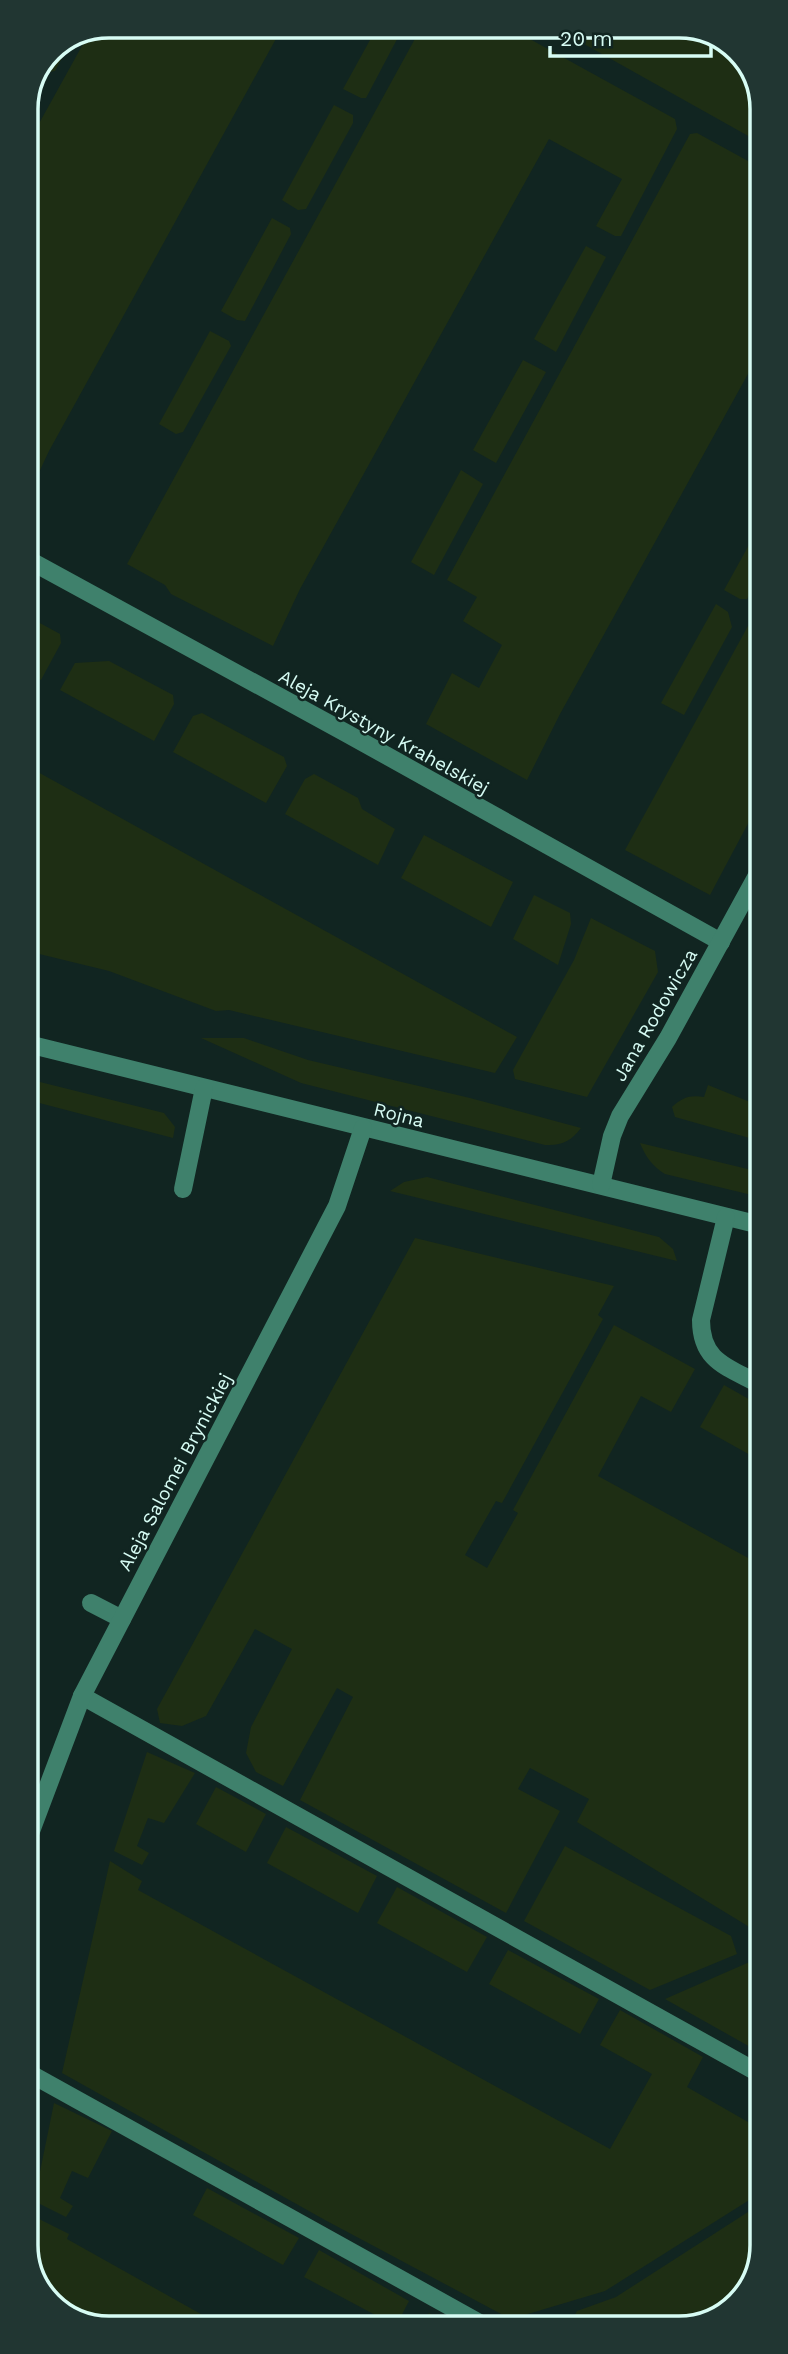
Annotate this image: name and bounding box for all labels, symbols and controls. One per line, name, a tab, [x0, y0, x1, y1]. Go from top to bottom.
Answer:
scale bar	[550, 14, 711, 58]
text: 20 m	[560, 26, 612, 51]
street label: Aleja Krystyny Krahelskiej	[275, 664, 493, 800]
street label: Jana Rodowicza	[608, 945, 702, 1085]
street label: Rojna	[371, 1098, 427, 1132]
street label: Aleja Salomei Brynickiej	[113, 1369, 237, 1575]

